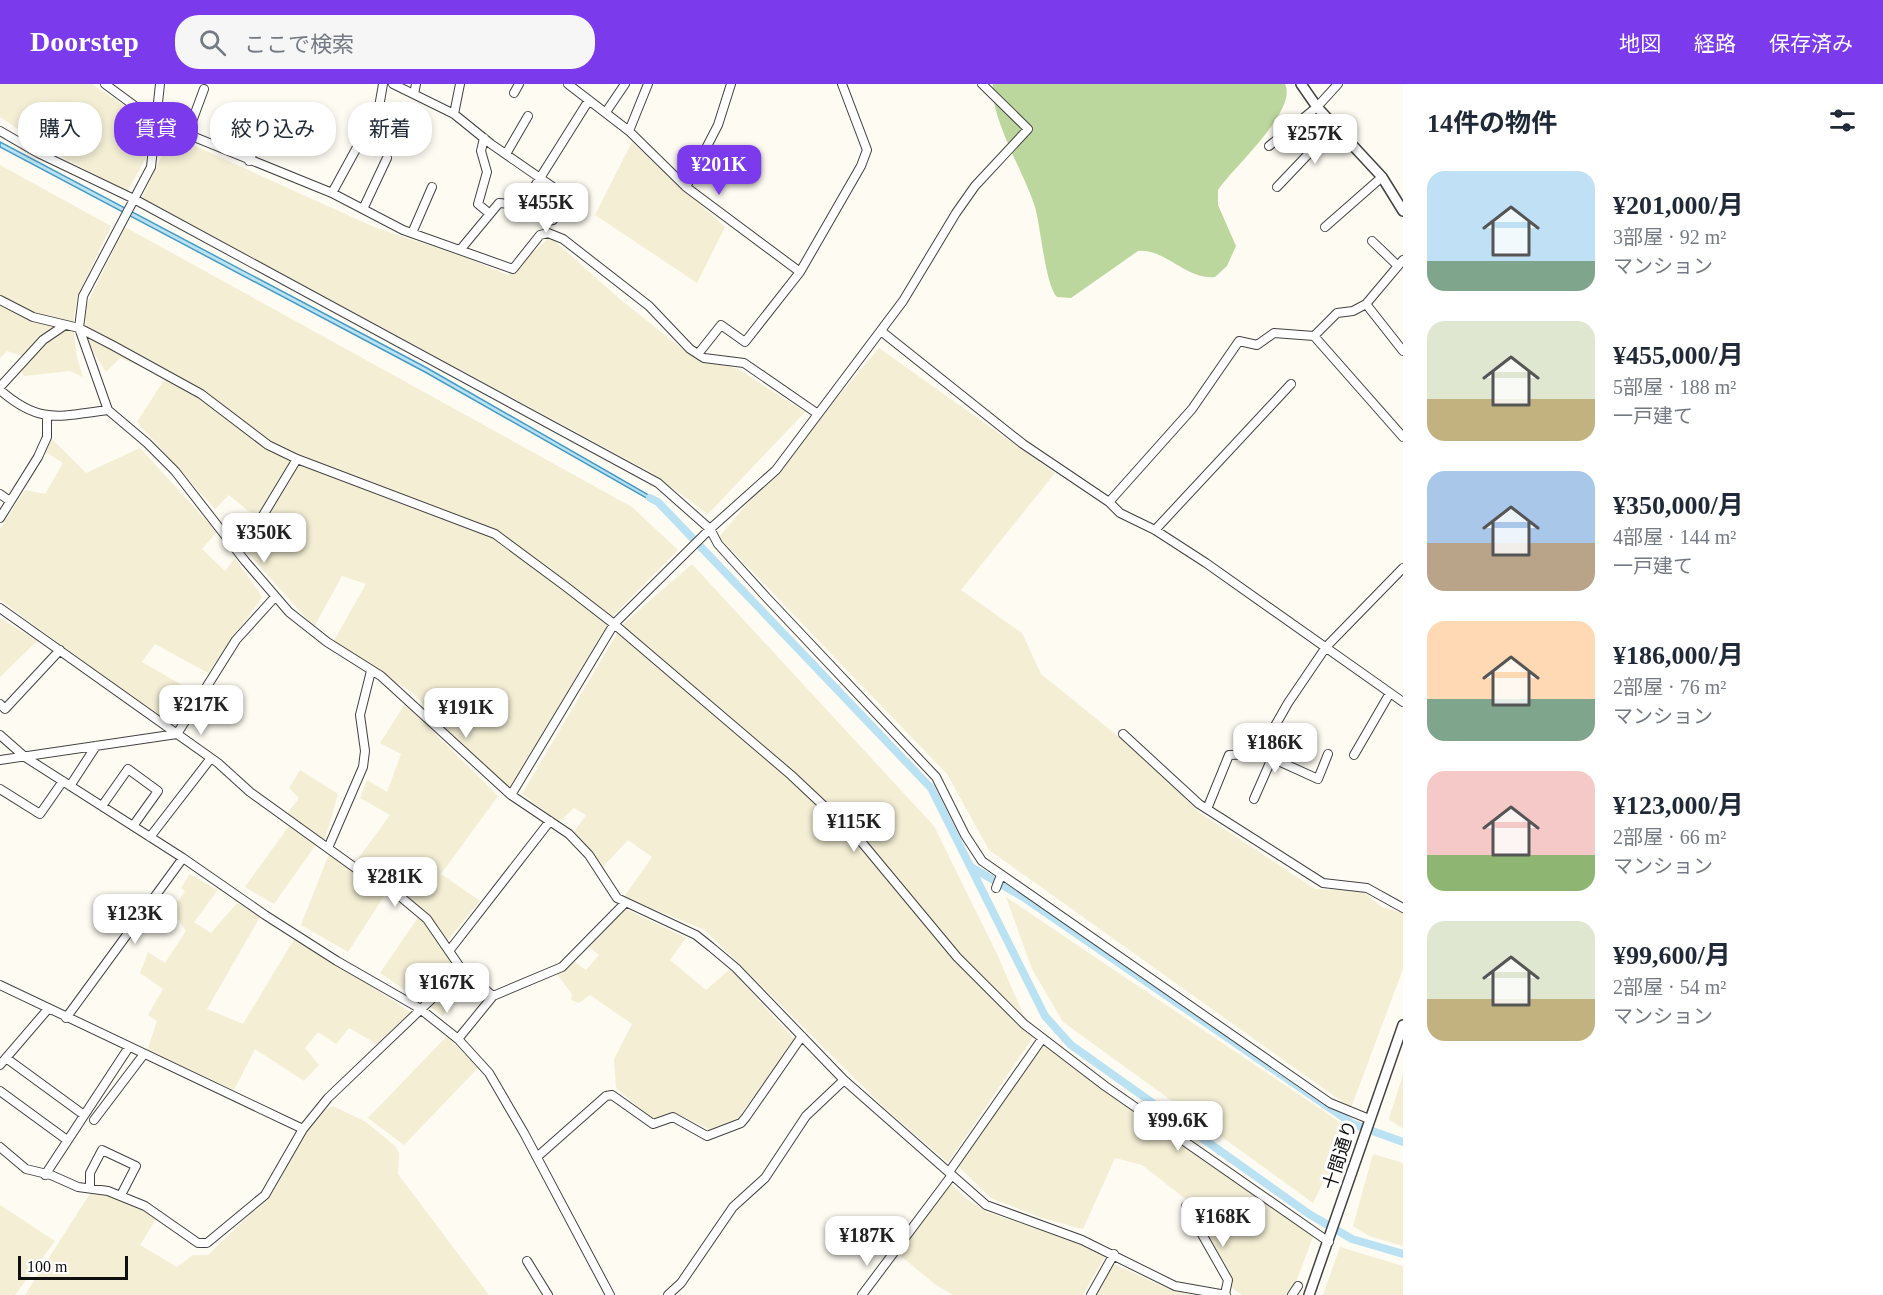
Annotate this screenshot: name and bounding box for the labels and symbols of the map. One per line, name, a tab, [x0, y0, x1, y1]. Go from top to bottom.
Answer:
pin: ¥257K	[1273, 114, 1357, 165]
pin: ¥201K	[677, 145, 761, 196]
pin: ¥455K	[504, 183, 588, 234]
pin: ¥350K	[222, 513, 306, 564]
pin: ¥217K	[159, 685, 243, 736]
pin: ¥191K	[424, 688, 508, 739]
pin: ¥186K	[1233, 723, 1317, 774]
pin: ¥115K	[812, 802, 896, 853]
pin: ¥281K	[353, 857, 437, 908]
pin: ¥123K	[93, 894, 177, 945]
pin: ¥167K	[405, 963, 489, 1014]
pin: ¥99.6K	[1129, 1101, 1227, 1152]
street label: 十間通り	[1319, 1118, 1361, 1192]
pin: ¥168K	[1181, 1197, 1265, 1248]
pin: ¥187K	[825, 1216, 909, 1267]
scale bar	[18, 1253, 128, 1280]

